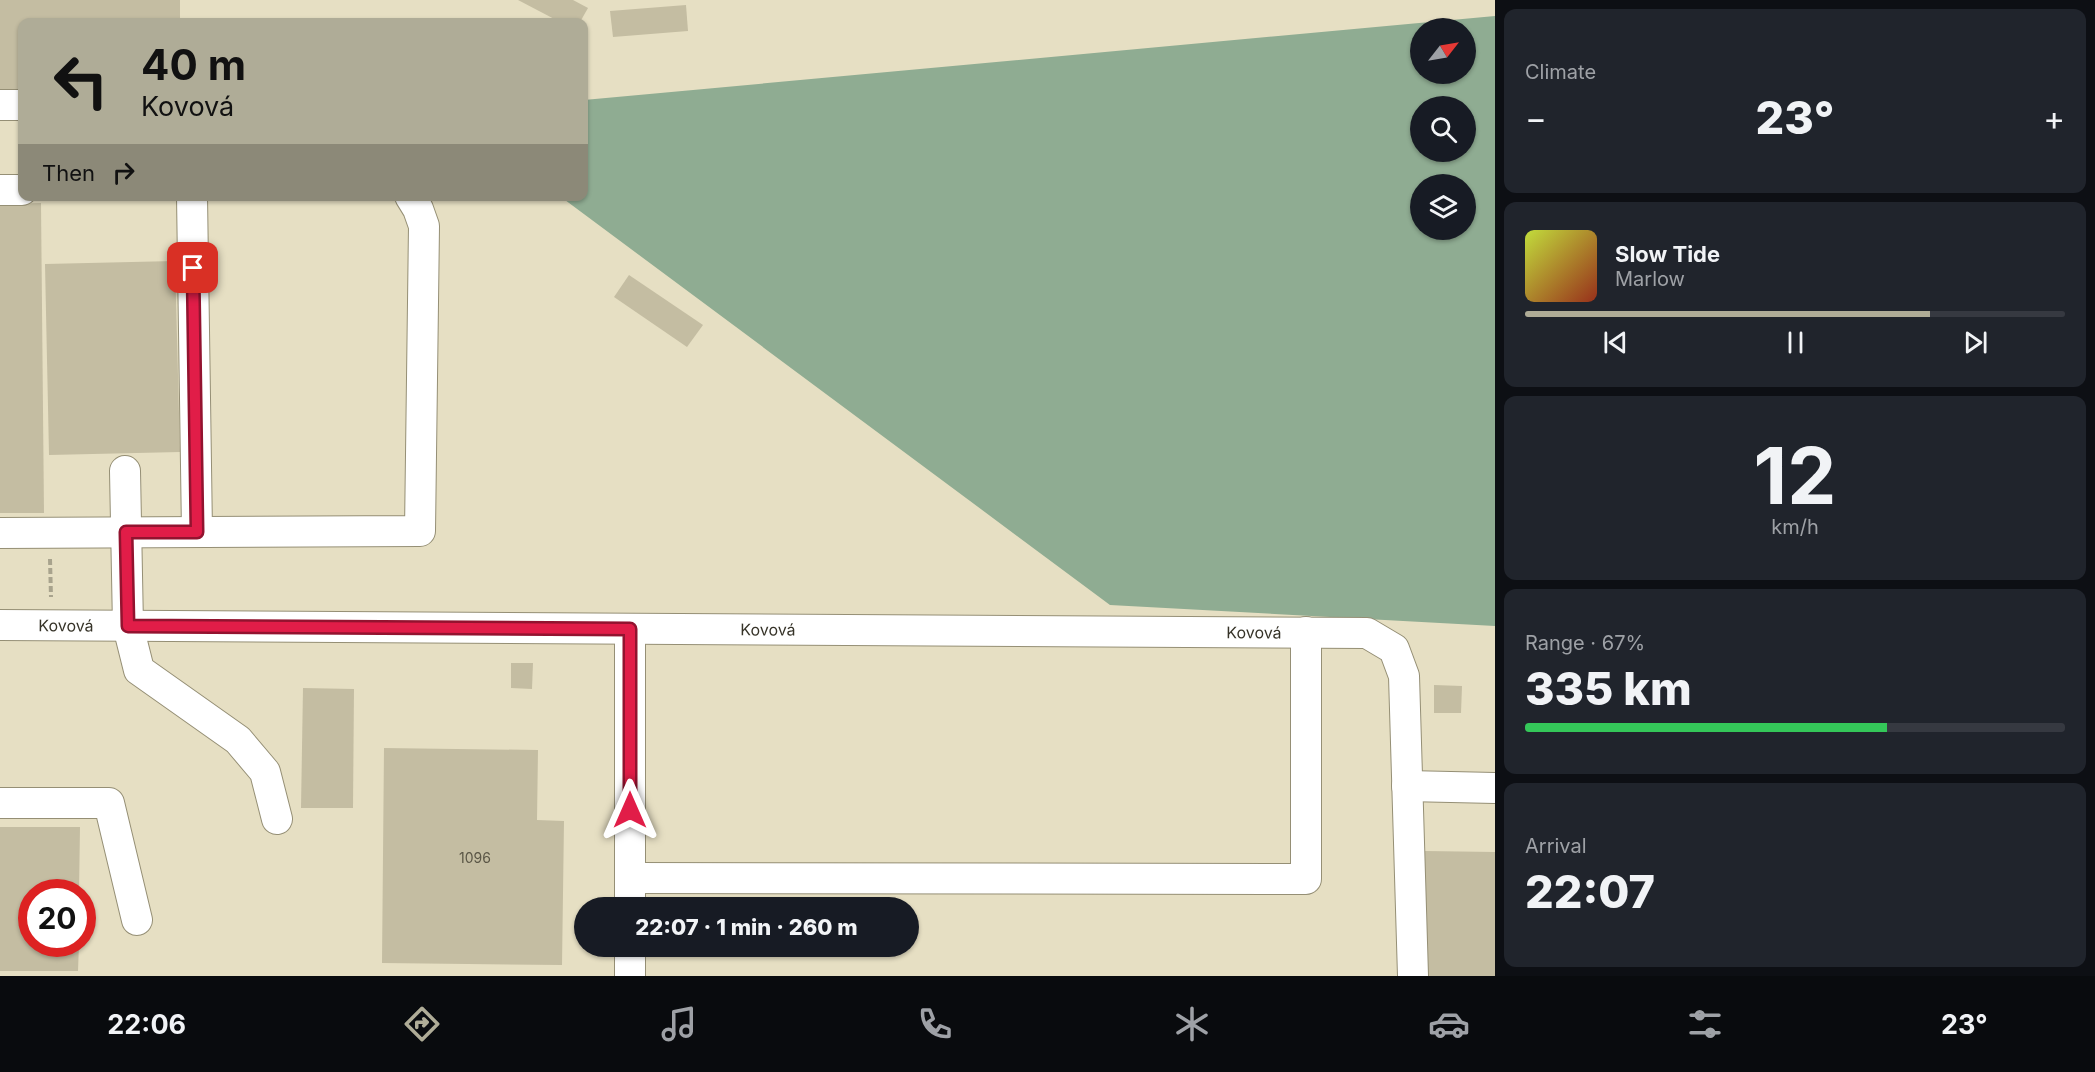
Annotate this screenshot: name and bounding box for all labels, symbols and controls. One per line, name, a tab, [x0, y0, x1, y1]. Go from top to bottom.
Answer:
north arrow	[1410, 18, 1476, 84]
map controls	[1410, 18, 1476, 240]
text: 40 m	[141, 39, 246, 90]
icon: left	[42, 42, 120, 120]
text: Climate	[1525, 60, 1596, 84]
text: Kovová	[141, 90, 234, 123]
text: 23°	[1756, 90, 1834, 145]
button: search	[1410, 96, 1476, 162]
text: −	[1525, 98, 1547, 138]
text: +	[2043, 98, 2065, 138]
icon: right	[107, 156, 140, 189]
text: Then	[42, 160, 95, 186]
button: layers	[1410, 174, 1476, 240]
text: Slow Tide	[1615, 241, 1720, 267]
pin	[167, 242, 218, 293]
icon: arrive	[176, 251, 209, 284]
text: Marlow	[1615, 267, 1685, 291]
icon: previous	[1599, 326, 1632, 359]
icon: pause	[1779, 326, 1812, 359]
icon: next	[1959, 326, 1992, 359]
text: 12	[1754, 428, 1836, 523]
text: km/h	[1771, 515, 1819, 539]
street label: Kovová	[38, 615, 94, 636]
street label: Kovová	[740, 619, 796, 640]
street label: Kovová	[1226, 622, 1282, 643]
text: Range · 67%	[1525, 631, 1645, 655]
text: 335 km	[1525, 661, 1692, 716]
position arrow	[598, 778, 662, 842]
text: Arrival	[1525, 834, 1587, 858]
house number: 1096	[459, 849, 491, 866]
text: 22:07	[1525, 864, 1655, 919]
speed limit sign: 20	[18, 879, 96, 957]
text: 22:07 · 1 min · 260 m	[635, 914, 858, 940]
icon: directions	[401, 1003, 443, 1045]
icon: music	[658, 1003, 700, 1045]
icon: phone	[914, 1003, 956, 1045]
icon: climate	[1171, 1003, 1213, 1045]
icon: car	[1428, 1003, 1470, 1045]
icon: filters	[1684, 1003, 1726, 1045]
text: 22:06	[107, 1008, 186, 1041]
text: 23°	[1941, 1008, 1988, 1041]

